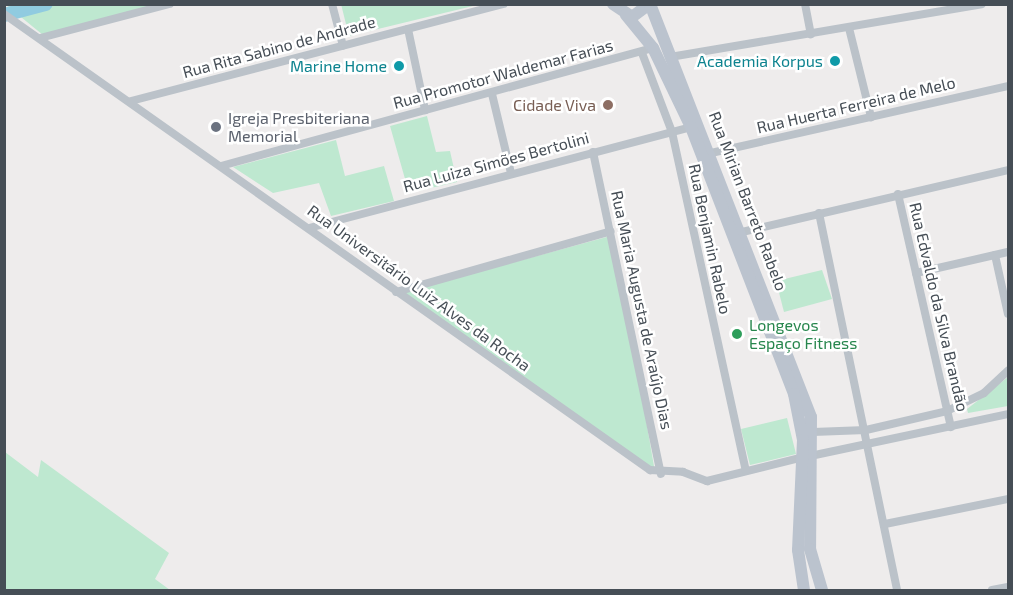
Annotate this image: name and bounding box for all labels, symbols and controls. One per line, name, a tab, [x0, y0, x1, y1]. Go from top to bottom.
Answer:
street label: Rua Rita Sabino de Andrade	[180, 12, 378, 82]
street label: Rua Promotor Waldemar Farias	[391, 35, 615, 113]
place label: Academia Korpus	[697, 51, 823, 71]
marker: Academia Korpus	[828, 54, 842, 68]
place label: Marine Home	[290, 56, 387, 76]
marker: Marine Home	[392, 59, 406, 73]
street label: Rua Huerta Ferreira de Melo	[755, 73, 957, 137]
place label: Cidade Viva	[513, 95, 596, 115]
marker: Cidade Viva	[601, 98, 615, 112]
place label: Igreja Presbiteriana Memorial	[228, 108, 370, 146]
street label: Rua Mirian Barreto Rabelo	[705, 109, 791, 293]
marker: Igreja Presbiteriana Memorial	[209, 120, 223, 134]
street label: Rua Luiza Simões Bertolini	[401, 128, 591, 196]
street label: Rua Benjamin Rabelo	[685, 162, 735, 316]
street label: Rua Maria Augusta de Araújo Dias	[607, 188, 677, 432]
street label: Rua Edvaldo da Silva Brandão	[906, 200, 972, 414]
street label: Rua Universitário Luiz Alves da Rocha	[304, 201, 534, 375]
place label: Longevos Espaço Fitness	[749, 315, 857, 353]
marker: Longevos Espaço Fitness	[730, 327, 744, 341]

